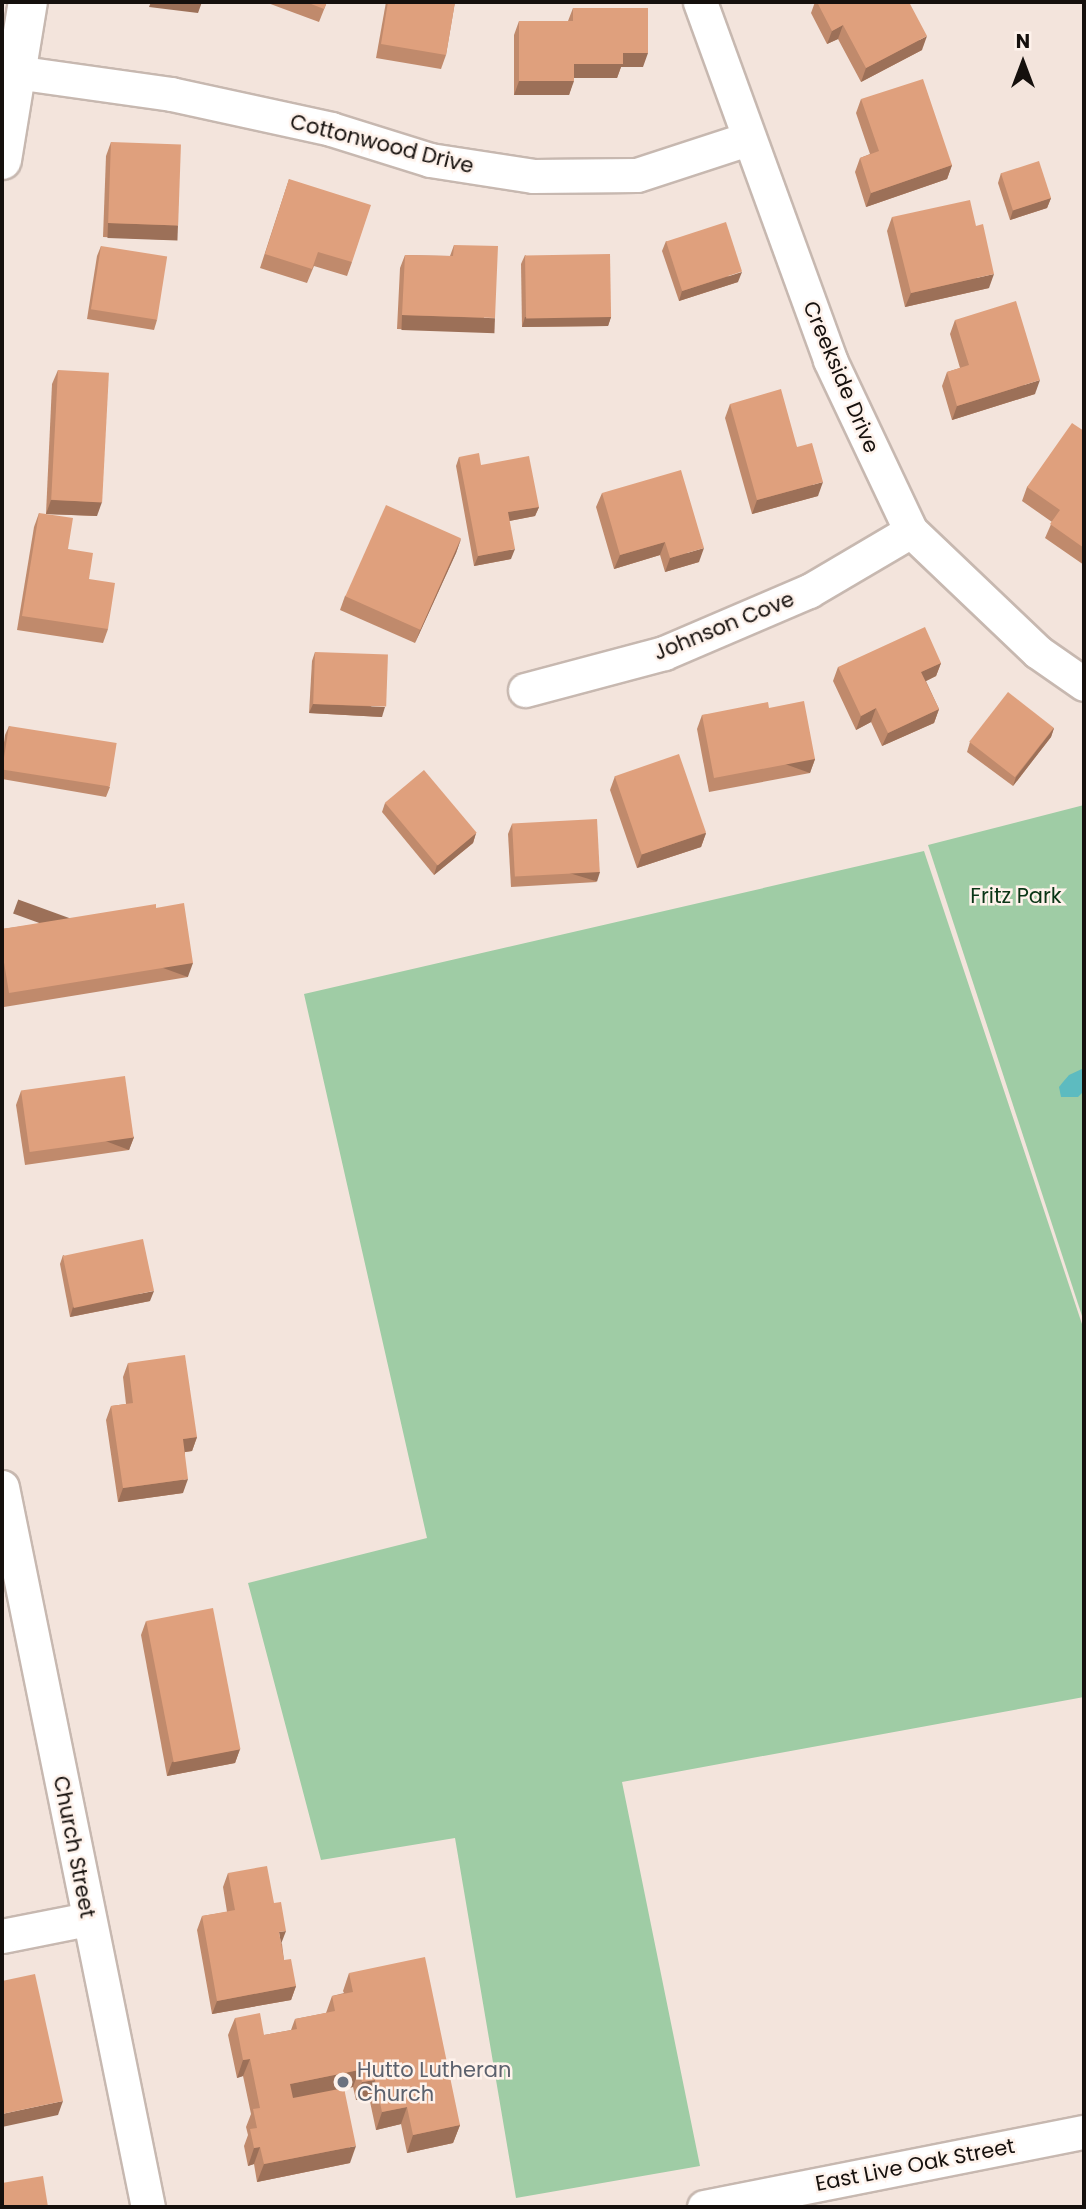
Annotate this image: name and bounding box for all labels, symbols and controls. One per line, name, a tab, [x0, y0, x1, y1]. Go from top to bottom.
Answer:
north arrow	[988, 28, 1058, 98]
text: N	[1016, 28, 1030, 55]
street label: Cottonwood Drive	[288, 109, 476, 179]
street label: Creekside Drive	[798, 297, 884, 457]
street label: Johnson Cove	[650, 586, 798, 666]
park label: Fritz Park	[970, 883, 1062, 909]
street label: Church Street	[48, 1774, 100, 1920]
place label: Hutto Lutheran Church	[357, 2057, 511, 2107]
marker: Hutto Lutheran Church	[335, 2074, 351, 2090]
street label: East Live Oak Street	[813, 2133, 1017, 2197]

